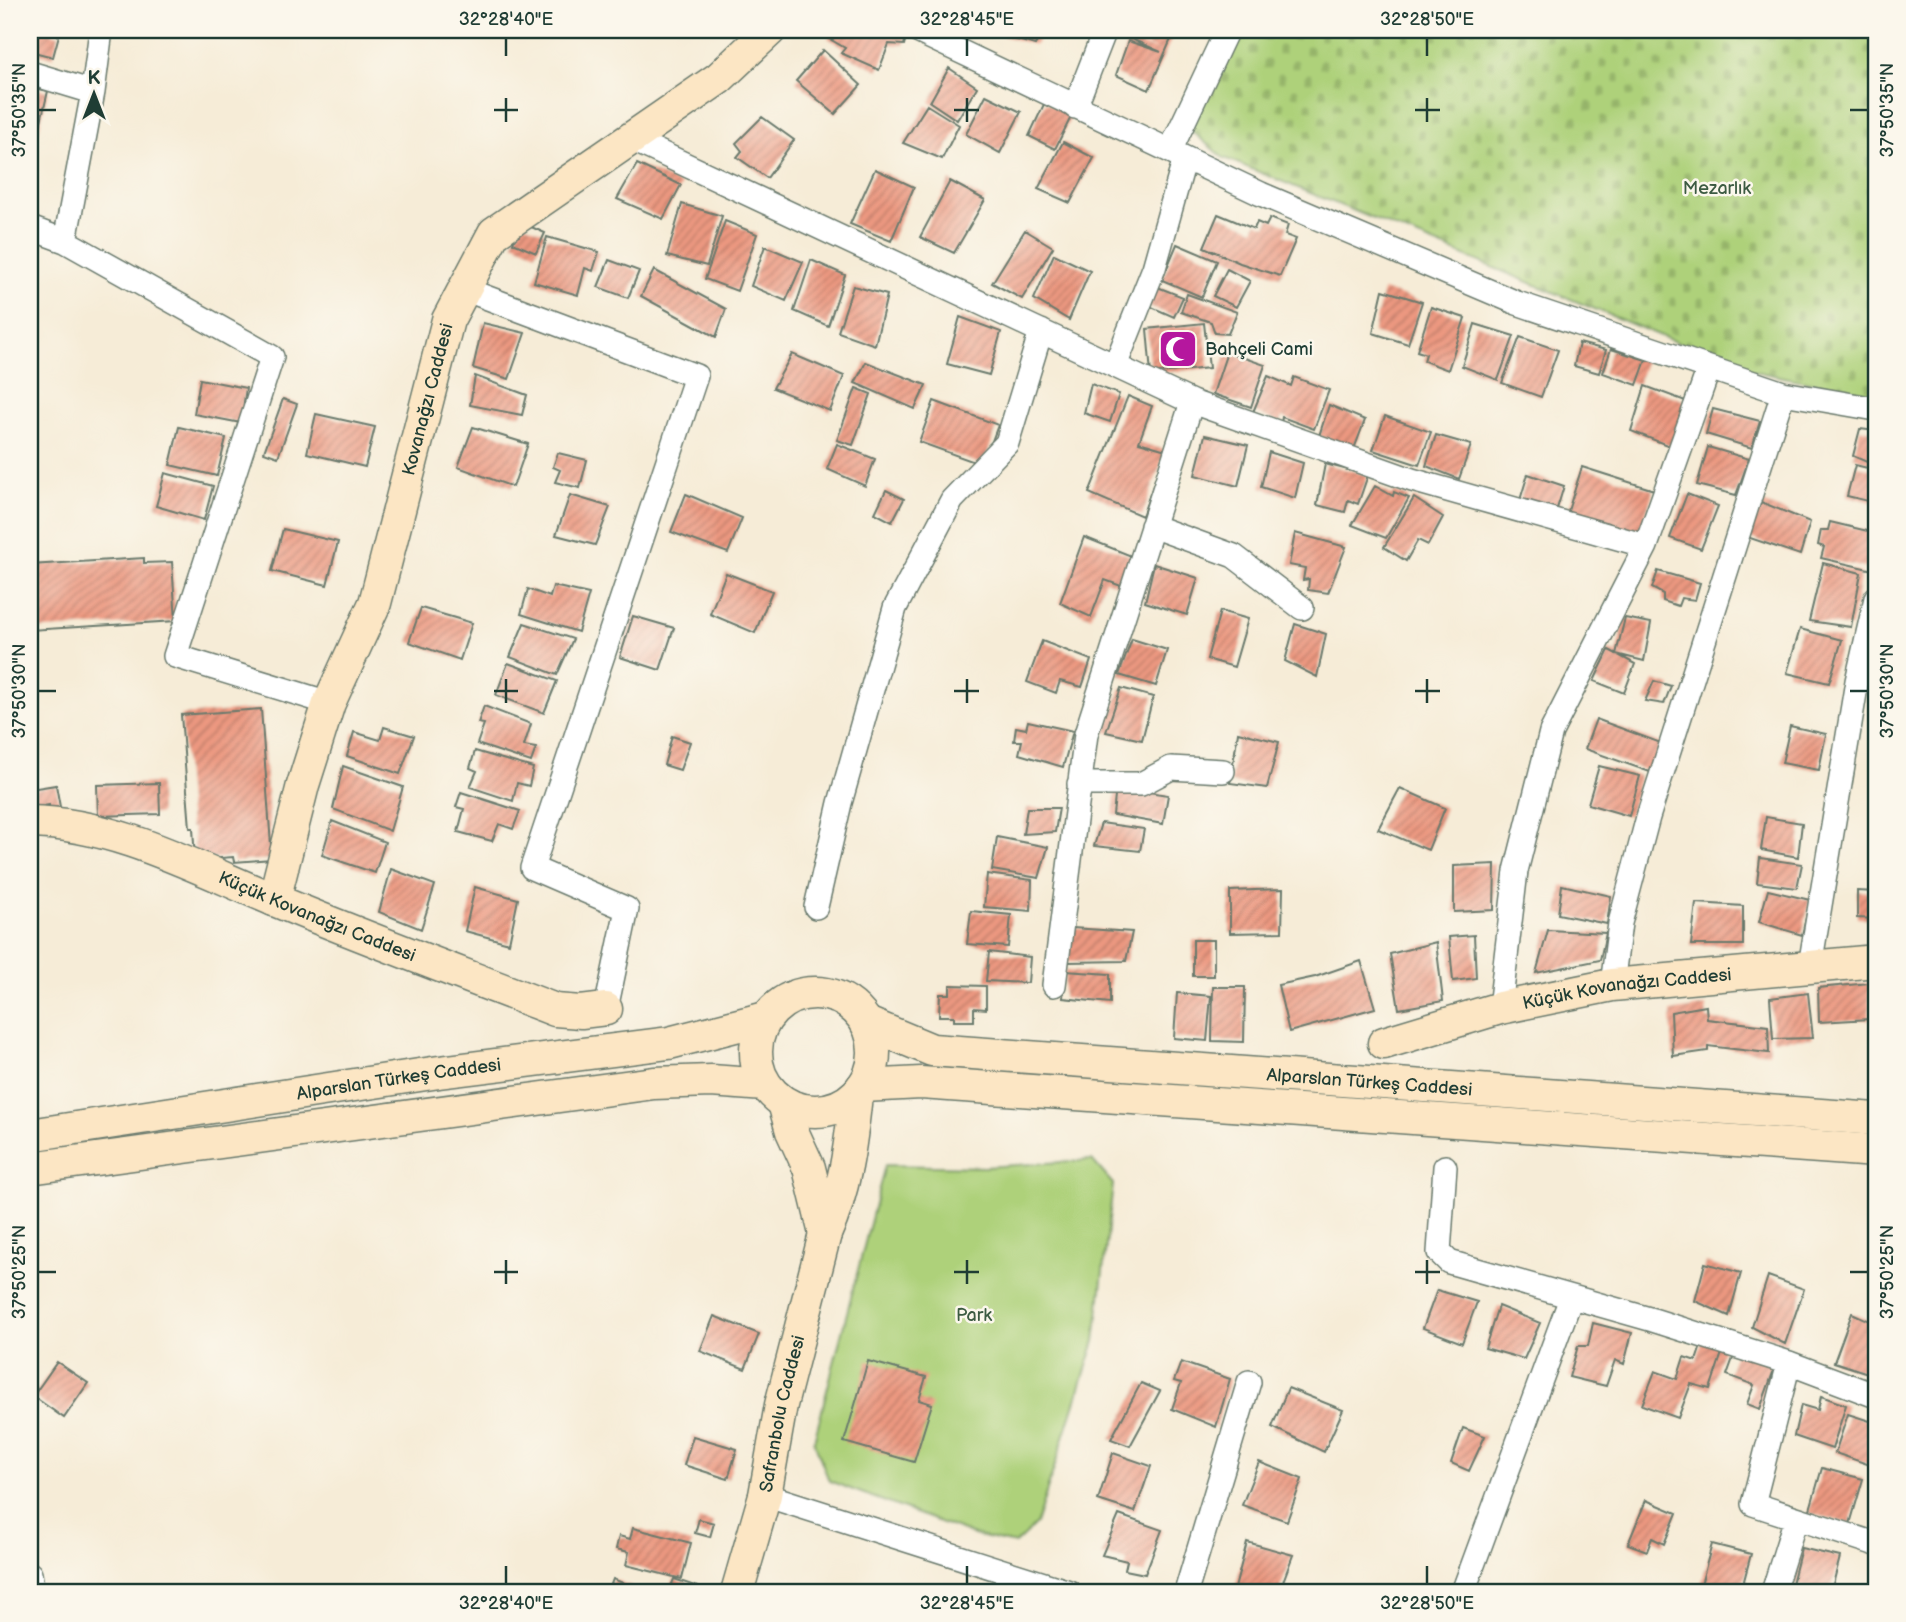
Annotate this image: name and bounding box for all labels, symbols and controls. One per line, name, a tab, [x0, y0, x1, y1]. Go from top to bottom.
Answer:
text: 32°28'40"E	[459, 9, 553, 30]
text: 32°28'45"E	[920, 9, 1014, 30]
text: 32°28'50"E	[1380, 9, 1474, 30]
north arrow	[60, 60, 130, 130]
text: 37°50'35"N	[9, 63, 30, 157]
text: 37°50'35"N	[1877, 63, 1898, 157]
text: K	[88, 67, 101, 90]
park label: Mezarlık	[1683, 178, 1751, 199]
street label: Kovanağzı Caddesi	[398, 321, 457, 478]
mosque icon: Bahçeli Cami	[1157, 328, 1199, 370]
place label: Bahçeli Cami	[1205, 339, 1313, 360]
text: 37°50'30"N	[9, 643, 30, 739]
text: 37°50'30"N	[1877, 643, 1898, 739]
street label: Küçük Kovanağzı Caddesi	[215, 867, 419, 966]
street label: Küçük Kovanağzı Caddesi	[1521, 964, 1732, 1014]
street label: Alparslan Türkeş Caddesi	[295, 1054, 502, 1104]
street label: Alparslan Türkeş Caddesi	[1266, 1064, 1473, 1100]
text: 37°50'25"N	[9, 1225, 30, 1319]
text: 37°50'25"N	[1877, 1225, 1898, 1319]
park label: Park	[956, 1305, 992, 1326]
street label: Safranbolu Caddesi	[755, 1333, 809, 1494]
text: 32°28'40"E	[459, 1593, 553, 1614]
text: 32°28'45"E	[920, 1593, 1014, 1614]
text: 32°28'50"E	[1380, 1593, 1474, 1614]

